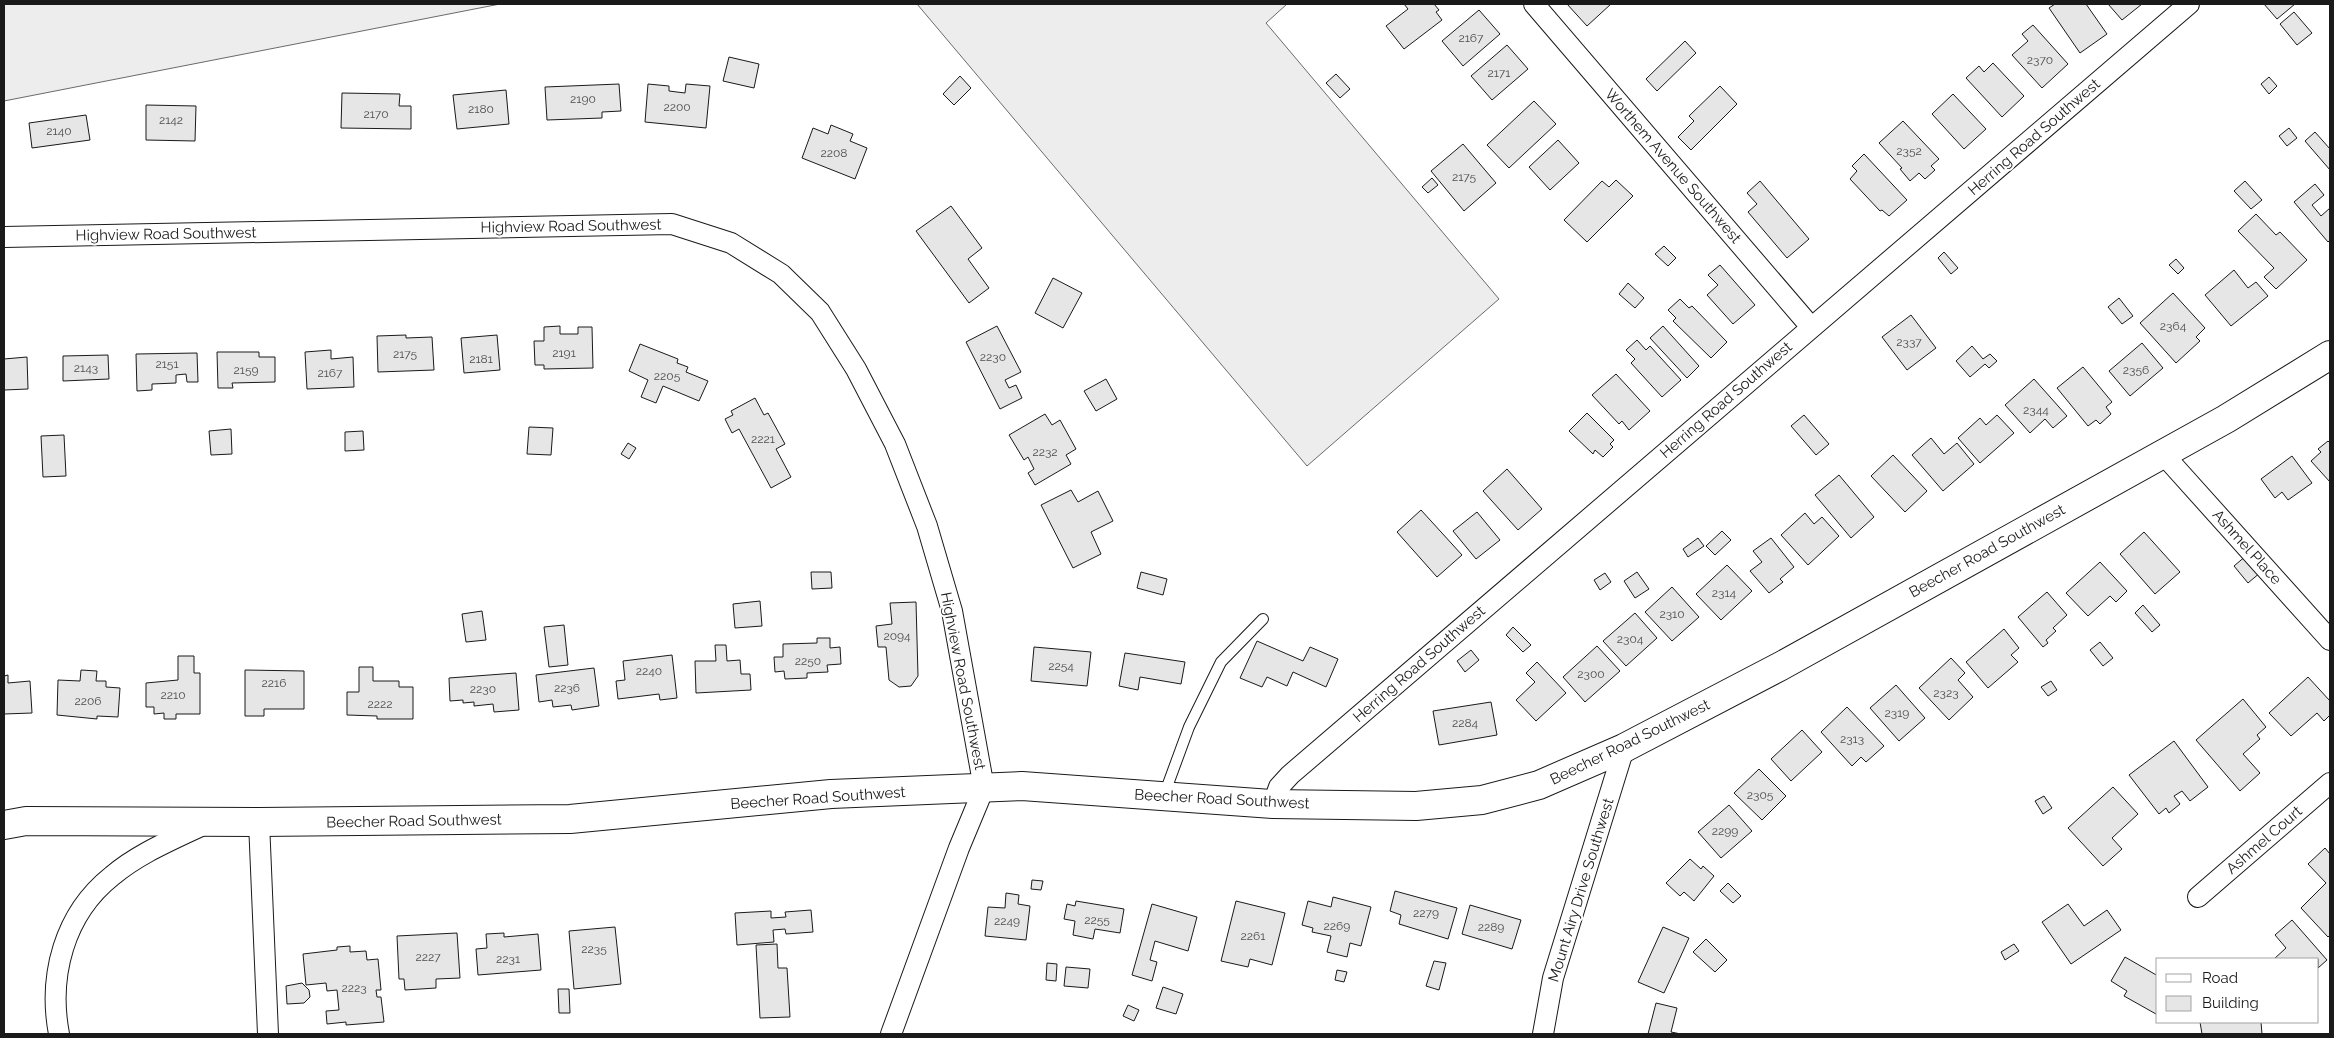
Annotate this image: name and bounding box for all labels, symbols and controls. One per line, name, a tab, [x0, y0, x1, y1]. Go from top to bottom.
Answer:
house number: 2167	[1458, 31, 1484, 45]
house number: 2370	[2027, 53, 2053, 67]
house number: 2171	[1488, 66, 1510, 80]
street label: Herring Road Southwest	[1964, 75, 2104, 199]
street label: Worthem Avenue Southwest	[1601, 85, 1745, 247]
house number: 2190	[570, 92, 596, 106]
house number: 2200	[663, 100, 691, 114]
house number: 2180	[468, 102, 494, 116]
house number: 2170	[363, 107, 389, 121]
house number: 2142	[159, 113, 183, 127]
house number: 2140	[46, 124, 72, 138]
house number: 2352	[1896, 144, 1922, 158]
house number: 2208	[821, 146, 847, 160]
house number: 2175	[1452, 170, 1477, 184]
street label: Highview Road Southwest	[480, 215, 662, 237]
street label: Highview Road Southwest	[75, 223, 257, 245]
house number: 2364	[2160, 319, 2187, 333]
house number: 2337	[1896, 335, 1922, 349]
street label: Herring Road Southwest	[1656, 338, 1796, 462]
house number: 2191	[552, 346, 576, 360]
house number: 2175	[393, 347, 418, 361]
house number: 2230	[980, 350, 1006, 364]
house number: 2181	[469, 352, 493, 366]
house number: 2151	[155, 357, 179, 371]
house number: 2143	[74, 361, 98, 375]
house number: 2159	[234, 363, 258, 377]
house number: 2356	[2123, 363, 2149, 377]
house number: 2167	[317, 366, 343, 380]
house number: 2205	[654, 369, 681, 383]
house number: 2344	[2023, 403, 2049, 417]
house number: 2221	[751, 432, 775, 446]
house number: 2232	[1032, 445, 1058, 459]
street label: Beecher Road Southwest	[1906, 501, 2068, 601]
street label: Ashmel Place	[2209, 506, 2285, 588]
house number: 2314	[1712, 586, 1737, 600]
street label: Highview Road Southwest	[937, 590, 989, 772]
street label: Herring Road Southwest	[1349, 602, 1489, 726]
house number: 2310	[1659, 607, 1685, 621]
house number: 2094	[883, 629, 911, 643]
house number: 2304	[1617, 632, 1644, 646]
house number: 2250	[795, 654, 821, 668]
house number: 2254	[1048, 659, 1074, 673]
house number: 2240	[636, 664, 662, 678]
house number: 2300	[1577, 667, 1605, 681]
house number: 2216	[262, 676, 286, 690]
house number: 2236	[554, 681, 580, 695]
house number: 2230	[470, 682, 496, 696]
house number: 2323	[1933, 686, 1959, 700]
house number: 2210	[161, 688, 185, 702]
house number: 2206	[74, 694, 102, 708]
street label: Beecher Road Southwest	[1547, 695, 1713, 789]
house number: 2222	[367, 697, 393, 711]
house number: 2319	[1885, 706, 1909, 720]
house number: 2284	[1452, 716, 1479, 730]
house number: 2313	[1840, 732, 1864, 746]
street label: Beecher Road Southwest	[730, 783, 906, 813]
street label: Beecher Road Southwest	[1134, 785, 1310, 813]
house number: 2305	[1747, 788, 1774, 802]
street label: Mount Airy Drive Southwest	[1544, 796, 1618, 984]
street label: Ashmel Court	[2222, 802, 2306, 878]
street label: Beecher Road Southwest	[326, 810, 502, 832]
house number: 2299	[1712, 824, 1738, 838]
house number: 2279	[1413, 906, 1439, 920]
house number: 2255	[1084, 913, 1110, 927]
house number: 2249	[994, 914, 1020, 928]
house number: 2269	[1324, 919, 1350, 933]
house number: 2289	[1478, 920, 1504, 934]
house number: 2261	[1241, 929, 1265, 943]
house number: 2235	[581, 942, 607, 956]
house number: 2227	[415, 950, 441, 964]
house number: 2231	[496, 952, 520, 966]
legend	[2156, 958, 2319, 1023]
text: Road	[2202, 969, 2238, 987]
house number: 2223	[341, 981, 367, 995]
text: Building	[2202, 994, 2259, 1012]

